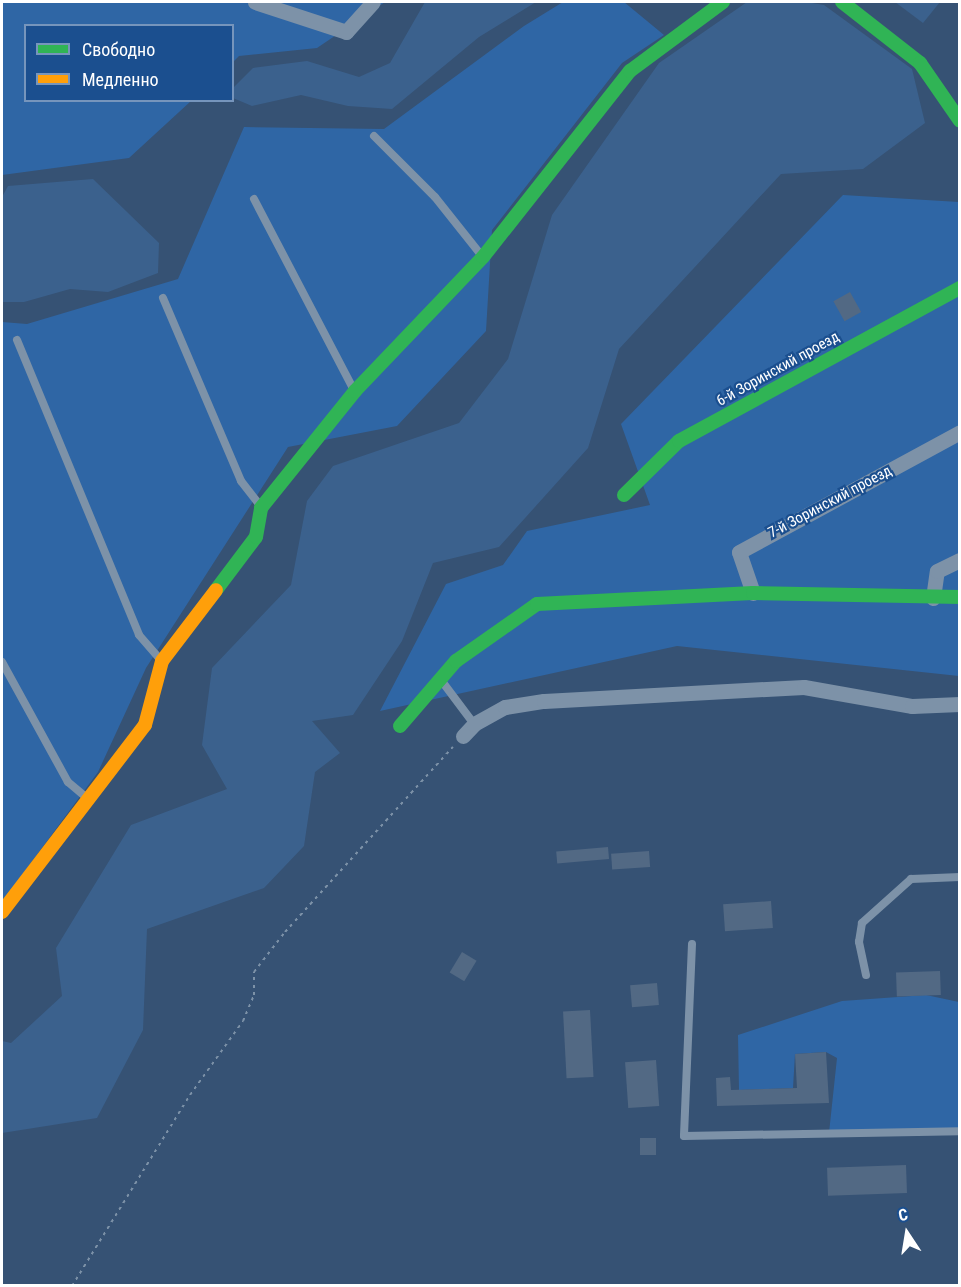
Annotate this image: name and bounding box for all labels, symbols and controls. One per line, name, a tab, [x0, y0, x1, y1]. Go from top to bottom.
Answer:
legend	[24, 24, 234, 102]
text: Свободно	[82, 39, 155, 60]
text: Медленно	[82, 69, 159, 90]
street label: 6-й Зоринский проезд	[714, 328, 842, 410]
street label: 7-й Зоринский проезд	[765, 462, 895, 542]
north arrow	[877, 1203, 937, 1263]
text: С	[897, 1205, 910, 1225]

